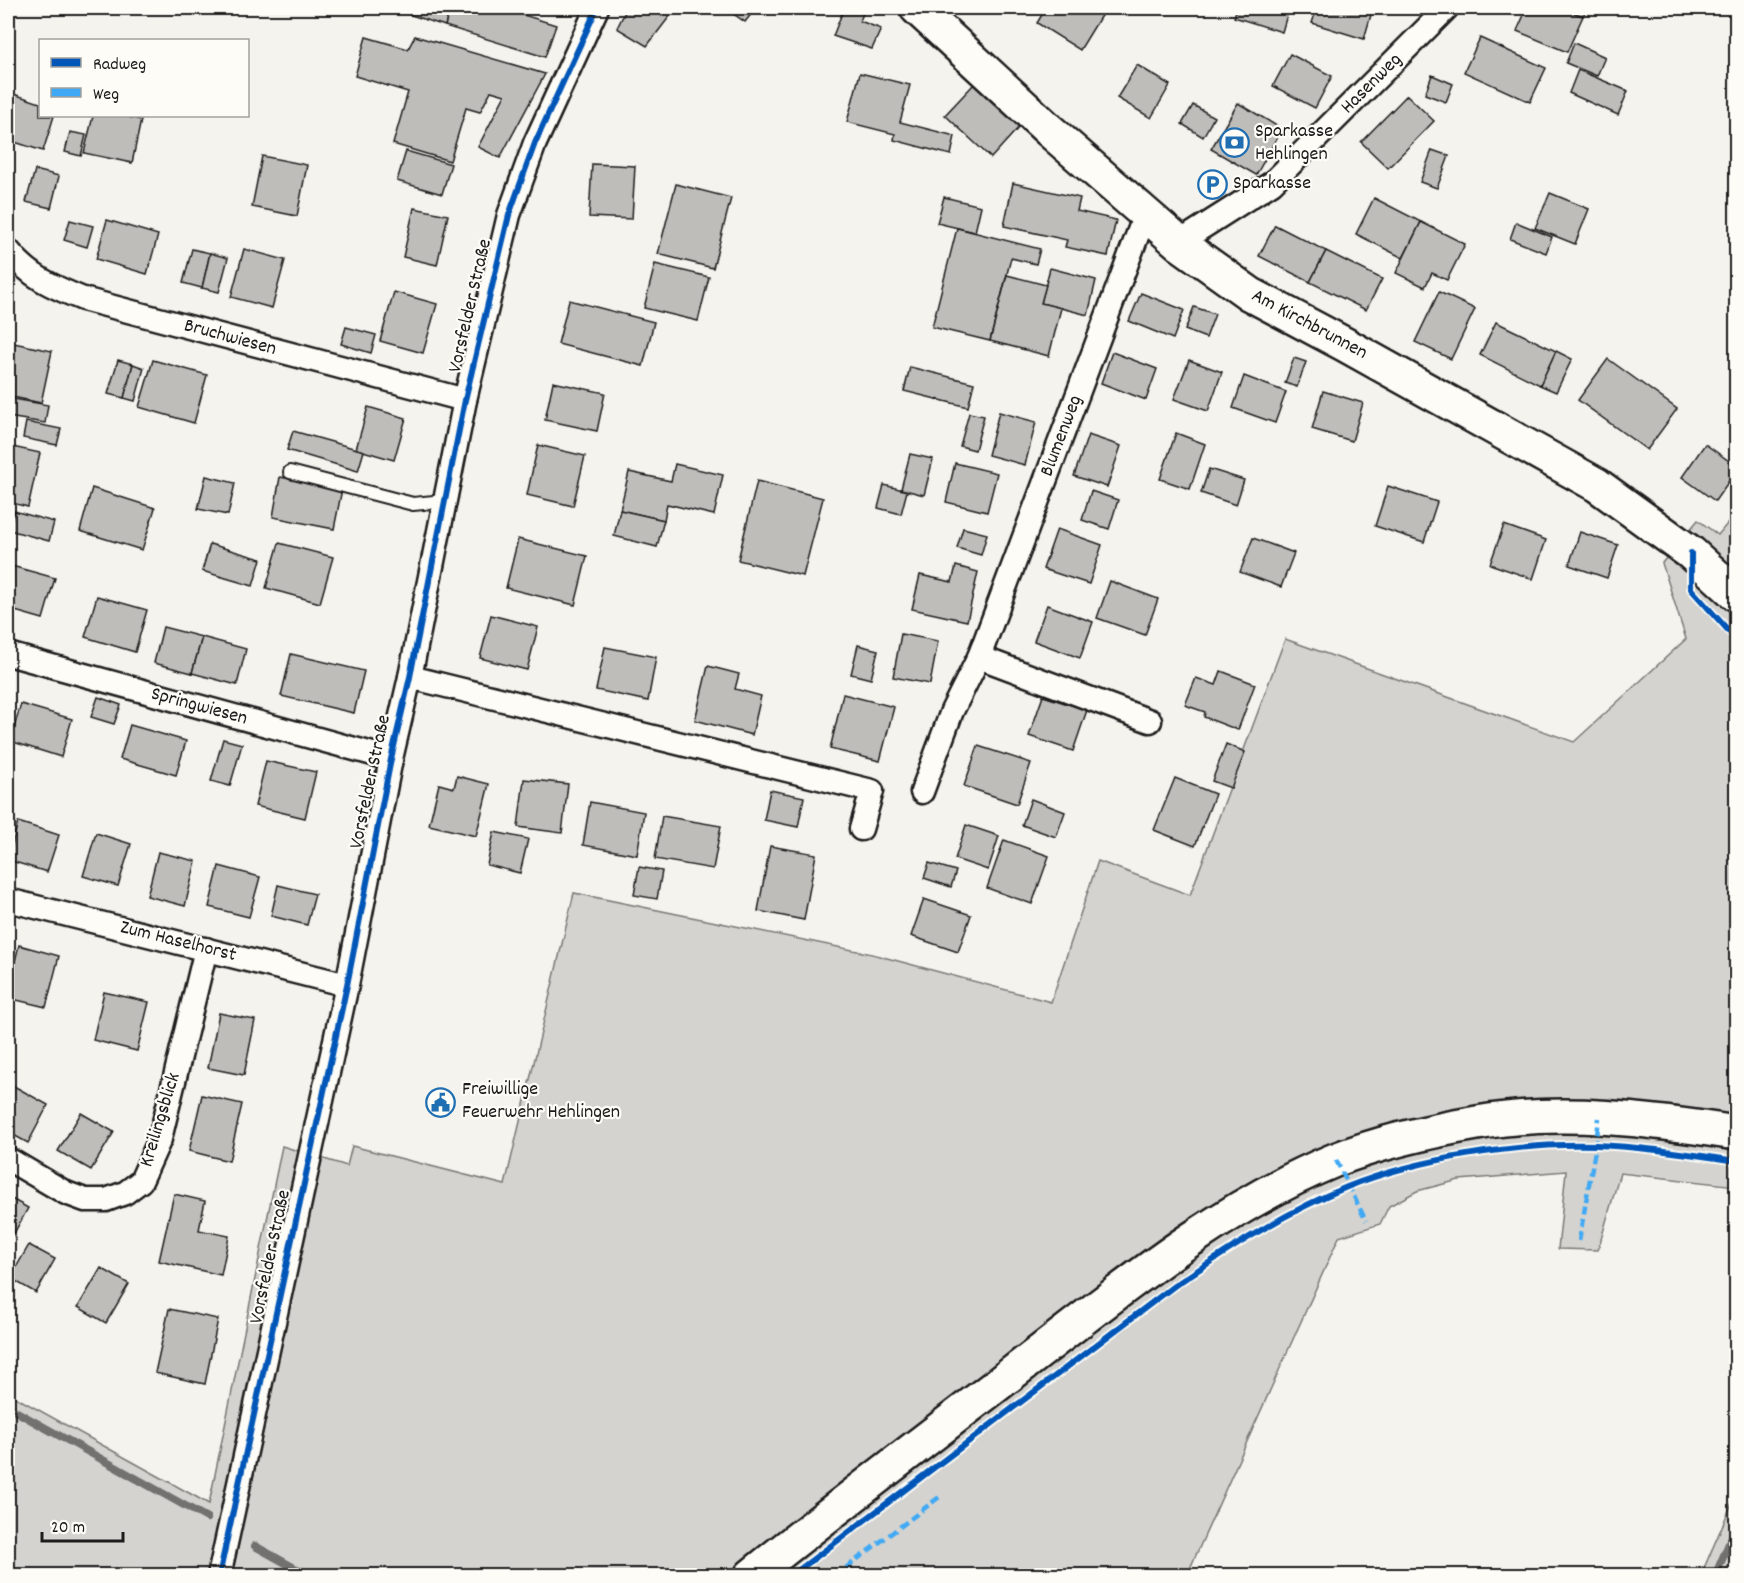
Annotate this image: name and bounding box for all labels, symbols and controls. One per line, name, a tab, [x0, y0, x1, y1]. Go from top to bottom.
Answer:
legend	[39, 39, 249, 117]
street label: Hasenweg	[1335, 47, 1409, 121]
text: Radweg	[93, 53, 146, 78]
text: Weg	[93, 83, 119, 108]
place label: Sparkasse Hehlingen	[1255, 118, 1333, 169]
bank icon: Sparkasse Hehlingen	[1218, 127, 1250, 159]
parking icon: Sparkasse	[1196, 168, 1228, 200]
place label: Sparkasse	[1233, 170, 1311, 198]
street label: Vorsfelder Straße	[442, 236, 500, 376]
street label: Am Kirchbrunnen	[1246, 283, 1372, 367]
street label: Bruchwiesen	[181, 312, 279, 364]
street label: Blumenweg	[1034, 391, 1090, 481]
street label: Springwiesen	[148, 681, 250, 733]
street label: Vorsfelder Straße	[343, 712, 399, 852]
street label: Zum Haselhorst	[117, 914, 239, 970]
street label: Kreilingsblick	[133, 1069, 189, 1171]
place label: Freiwillige Feuerwehr Hehlingen	[462, 1076, 620, 1127]
public building icon: Freiwillige Feuerwehr Hehlingen	[425, 1086, 457, 1118]
street label: Vorsfelder Straße	[243, 1187, 299, 1327]
scale bar	[42, 1505, 123, 1543]
text: 20 m	[51, 1516, 85, 1541]

